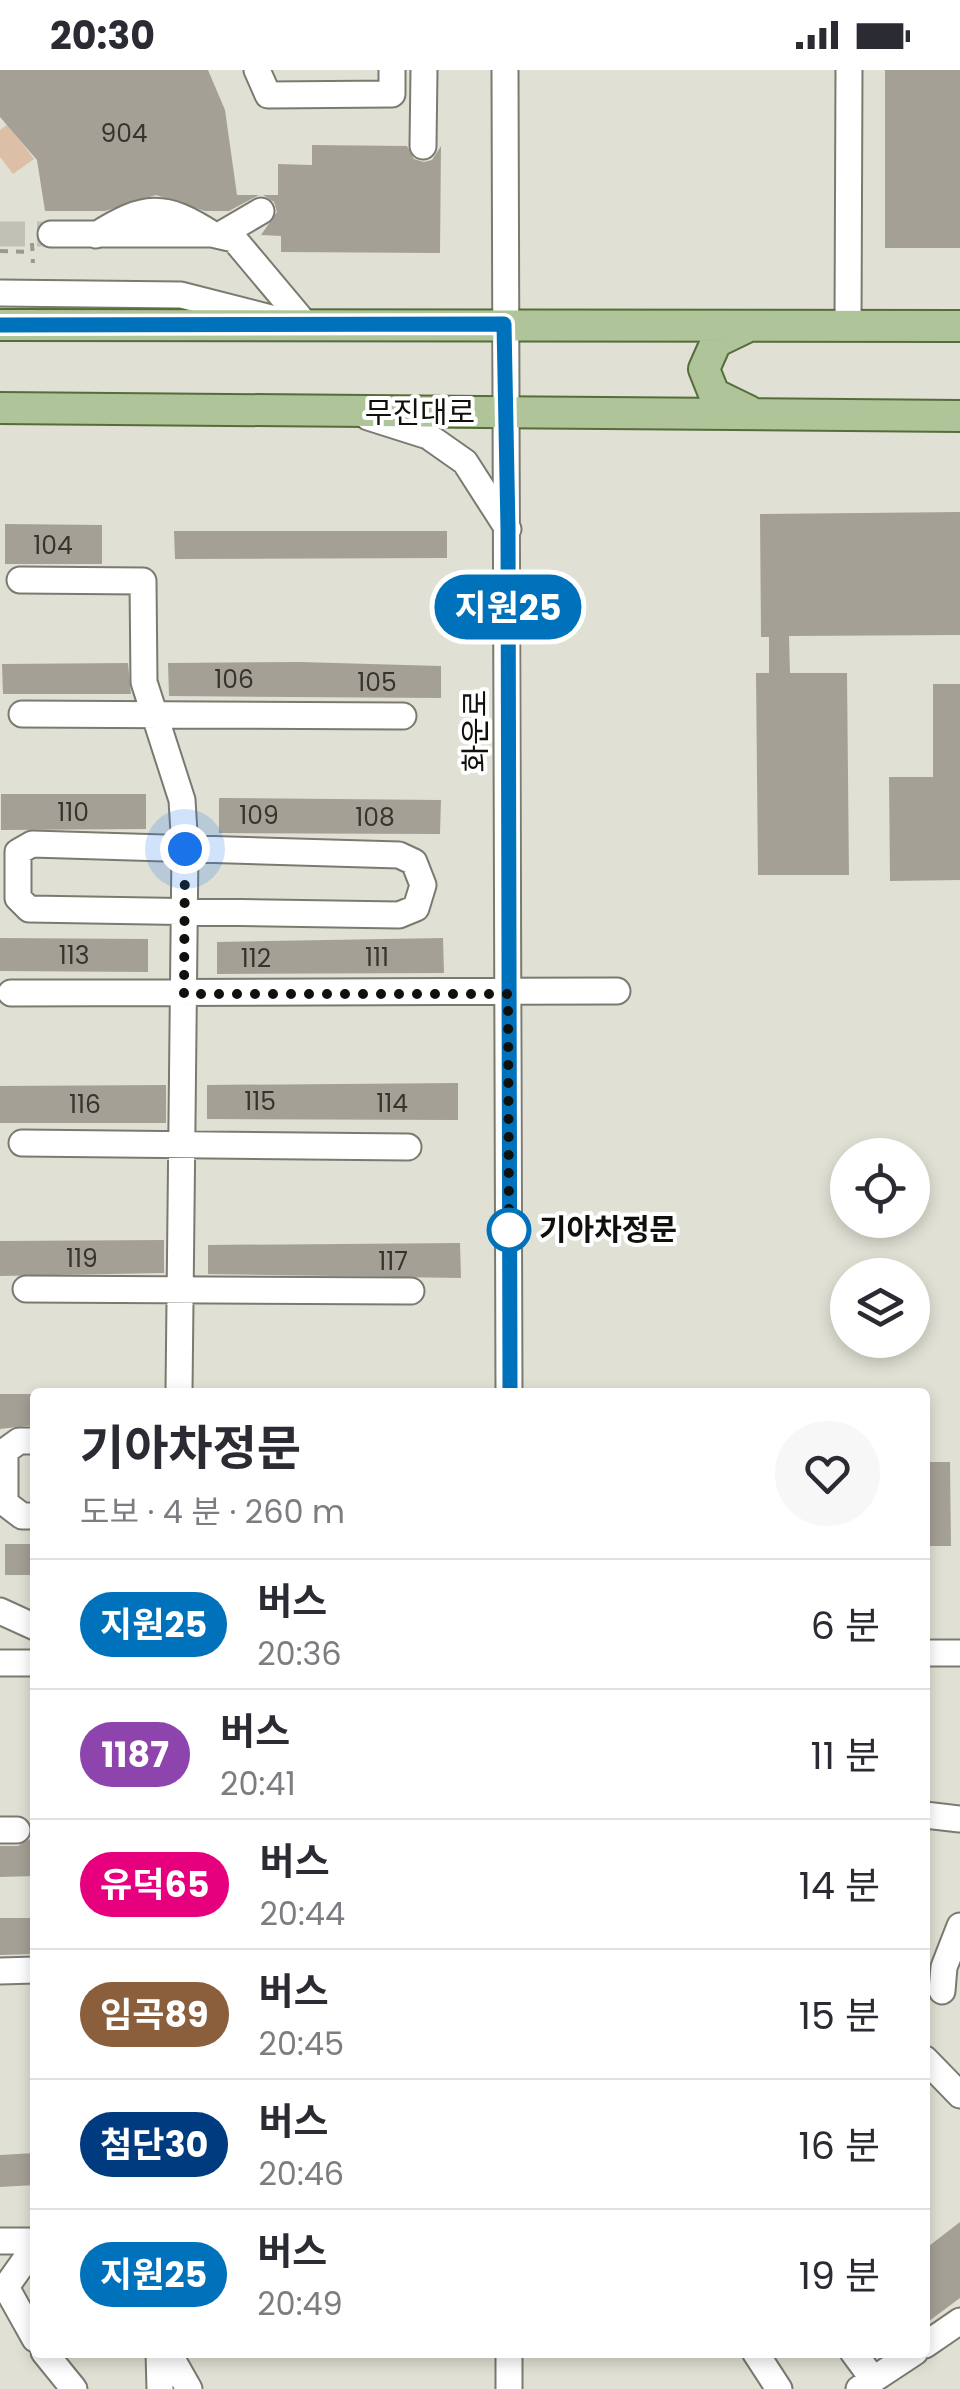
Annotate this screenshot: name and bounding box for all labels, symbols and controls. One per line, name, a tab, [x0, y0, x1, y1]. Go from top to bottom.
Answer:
text: 20:30	[50, 9, 155, 62]
house number: 904	[100, 116, 148, 151]
street label: 무진대로	[365, 391, 475, 434]
house number: 104	[33, 528, 73, 563]
line badge: 지원25	[438, 574, 578, 640]
text: 지원25	[454, 583, 562, 632]
house number: 106	[214, 662, 254, 697]
house number: 105	[357, 665, 397, 700]
street label: 화운로	[454, 690, 497, 772]
house number: 110	[57, 795, 89, 830]
house number: 109	[239, 798, 279, 833]
house number: 108	[355, 800, 395, 835]
your location	[160, 824, 210, 874]
house number: 113	[59, 938, 89, 973]
house number: 111	[365, 940, 389, 975]
house number: 112	[241, 941, 271, 976]
house number: 115	[244, 1084, 276, 1119]
house number: 114	[376, 1086, 408, 1121]
house number: 116	[69, 1087, 101, 1122]
map controls	[830, 1138, 930, 1358]
button: locate	[830, 1138, 930, 1238]
place label: 기아차정문	[539, 1208, 677, 1251]
marker: 기아차정문	[488, 1209, 530, 1251]
house number: 119	[66, 1241, 98, 1276]
house number: 117	[378, 1244, 408, 1279]
button: layers	[830, 1258, 930, 1358]
text: 기아차정문	[80, 1415, 301, 1482]
button: heart	[775, 1421, 880, 1526]
text: 도보 · 4 분 · 260 m	[80, 1489, 345, 1534]
text: 버스	[257, 1575, 327, 1628]
text: 6 분	[811, 1599, 880, 1652]
text: 지원25	[100, 1600, 207, 1649]
text: 20:36	[257, 1631, 342, 1676]
text: 버스	[220, 1705, 290, 1758]
text: 11 분	[811, 1729, 880, 1782]
text: 1187	[101, 1730, 169, 1779]
text: 20:41	[220, 1761, 296, 1806]
text: 버스	[259, 1835, 329, 1888]
text: 14 분	[799, 1859, 880, 1912]
text: 유덕65	[100, 1860, 209, 1909]
text: 20:44	[259, 1891, 345, 1936]
text: 버스	[259, 1965, 329, 2018]
text: 15 분	[799, 1989, 880, 2042]
text: 임곡89	[100, 1990, 209, 2039]
text: 20:45	[259, 2021, 344, 2066]
text: 버스	[258, 2095, 328, 2148]
text: 16 분	[799, 2119, 880, 2172]
text: 첨단30	[100, 2120, 208, 2169]
text: 20:46	[258, 2151, 344, 2196]
text: 버스	[257, 2225, 327, 2278]
text: 19 분	[799, 2249, 880, 2302]
text: 지원25	[100, 2250, 207, 2299]
text: 20:49	[257, 2281, 343, 2326]

